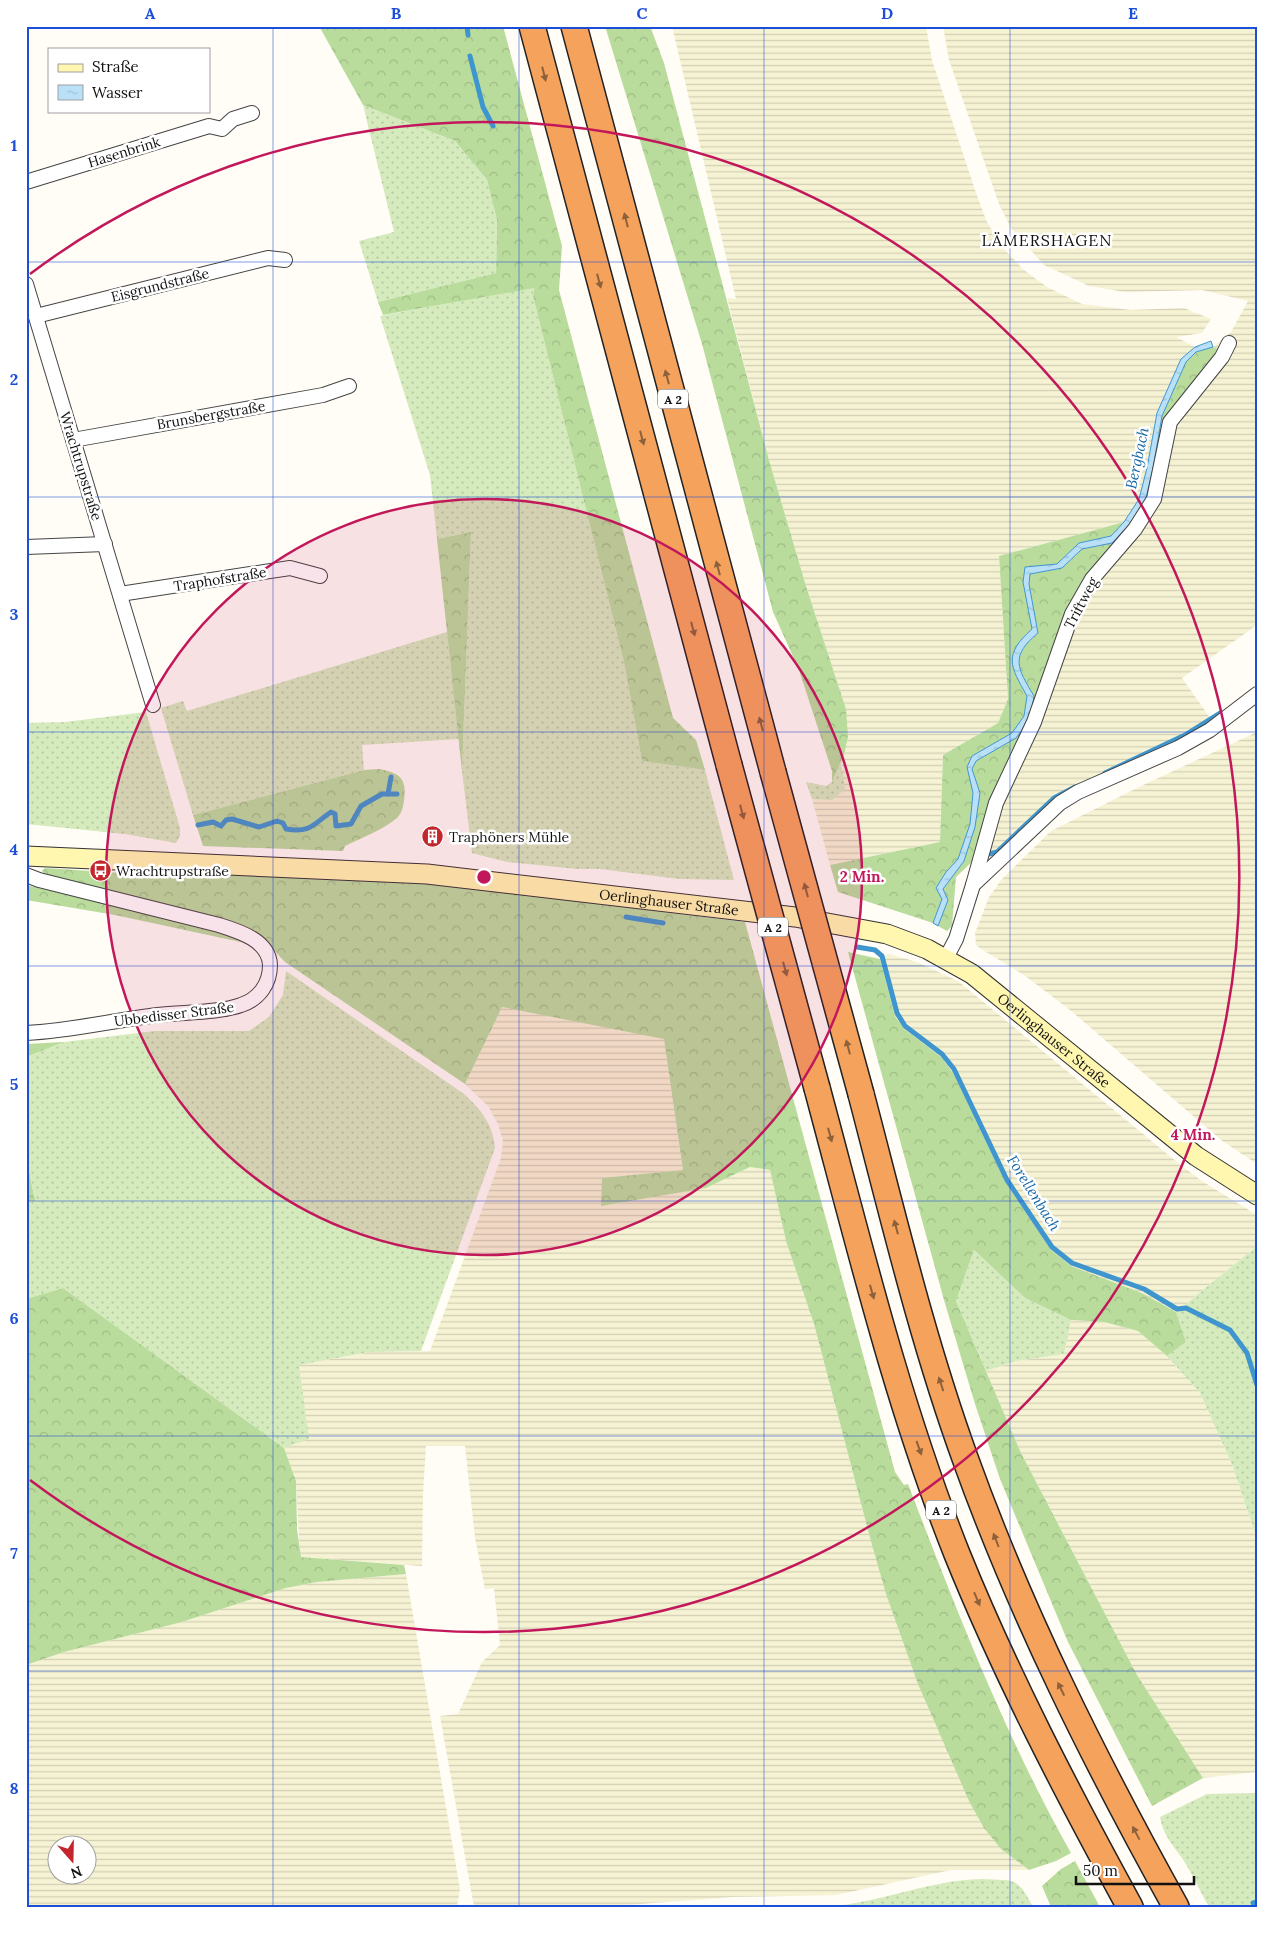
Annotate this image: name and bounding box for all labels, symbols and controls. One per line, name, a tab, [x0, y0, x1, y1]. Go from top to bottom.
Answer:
text: A	[145, 3, 156, 23]
text: B	[391, 3, 402, 23]
text: C	[636, 3, 648, 23]
text: D	[881, 3, 893, 23]
text: E	[1128, 3, 1138, 23]
legend	[48, 48, 210, 112]
text: Straße	[92, 57, 139, 76]
one-way arrow	[540, 66, 548, 81]
text: Wasser	[92, 83, 143, 102]
street label: Hasenbrink	[86, 132, 163, 172]
text: 1	[11, 135, 17, 155]
one-way arrow	[621, 212, 629, 227]
district label: LÄMERSHAGEN	[981, 230, 1113, 250]
street label: Eisgrundstraße	[109, 264, 211, 306]
one-way arrow	[596, 274, 604, 289]
text: 2	[10, 369, 18, 389]
one-way arrow	[662, 369, 670, 384]
road number: A 2	[658, 389, 688, 408]
street label: Brunsbergstraße	[155, 397, 267, 433]
street label: Wrachtrupstraße	[56, 409, 106, 523]
water label: Bergbach	[1121, 425, 1153, 491]
one-way arrow	[638, 431, 646, 446]
one-way arrow	[714, 560, 722, 575]
street label: Traphofstraße	[172, 563, 268, 595]
street label: Triftweg	[1060, 574, 1102, 632]
text: 3	[10, 604, 19, 624]
one-way arrow	[689, 621, 697, 636]
one-way arrow	[756, 717, 764, 732]
one-way arrow	[738, 805, 746, 820]
building icon: Traphöners Mühle	[421, 825, 445, 849]
place label: Traphöners Mühle	[449, 828, 570, 846]
text: 4	[10, 839, 19, 859]
bus stop icon: Wrachtrupstraße	[88, 859, 112, 883]
place label: Wrachtrupstraße	[116, 862, 229, 880]
text: 2 Min.	[840, 867, 884, 886]
centre of rings	[475, 868, 493, 886]
one-way arrow	[801, 883, 809, 898]
street label: Oerlinghauser Straße	[598, 885, 740, 919]
road number: A 2	[758, 918, 788, 936]
one-way arrow	[781, 962, 789, 977]
street label: Oerlinghauser Straße	[994, 989, 1114, 1092]
street label: Ubbedisser Straße	[113, 998, 235, 1030]
one-way arrow	[844, 1039, 852, 1055]
text: 5	[10, 1074, 19, 1094]
text: 4 Min.	[1171, 1125, 1215, 1144]
one-way arrow	[826, 1128, 834, 1143]
water label: Forellenbach	[1003, 1152, 1065, 1235]
one-way arrow	[892, 1220, 900, 1235]
one-way arrow	[868, 1285, 876, 1300]
text: 6	[9, 1308, 19, 1328]
one-way arrow	[937, 1376, 944, 1391]
one-way arrow	[916, 1440, 923, 1455]
road number: A 2	[926, 1500, 956, 1520]
one-way arrow	[992, 1533, 1000, 1547]
text: 7	[10, 1543, 18, 1563]
one-way arrow	[973, 1592, 981, 1606]
one-way arrow	[1057, 1682, 1065, 1696]
text: 8	[9, 1778, 19, 1798]
one-way arrow	[1132, 1826, 1140, 1841]
north arrow	[48, 1836, 98, 1886]
scale bar	[1076, 1853, 1193, 1885]
text: 50 m	[1083, 1861, 1118, 1880]
text: N	[68, 1862, 85, 1883]

